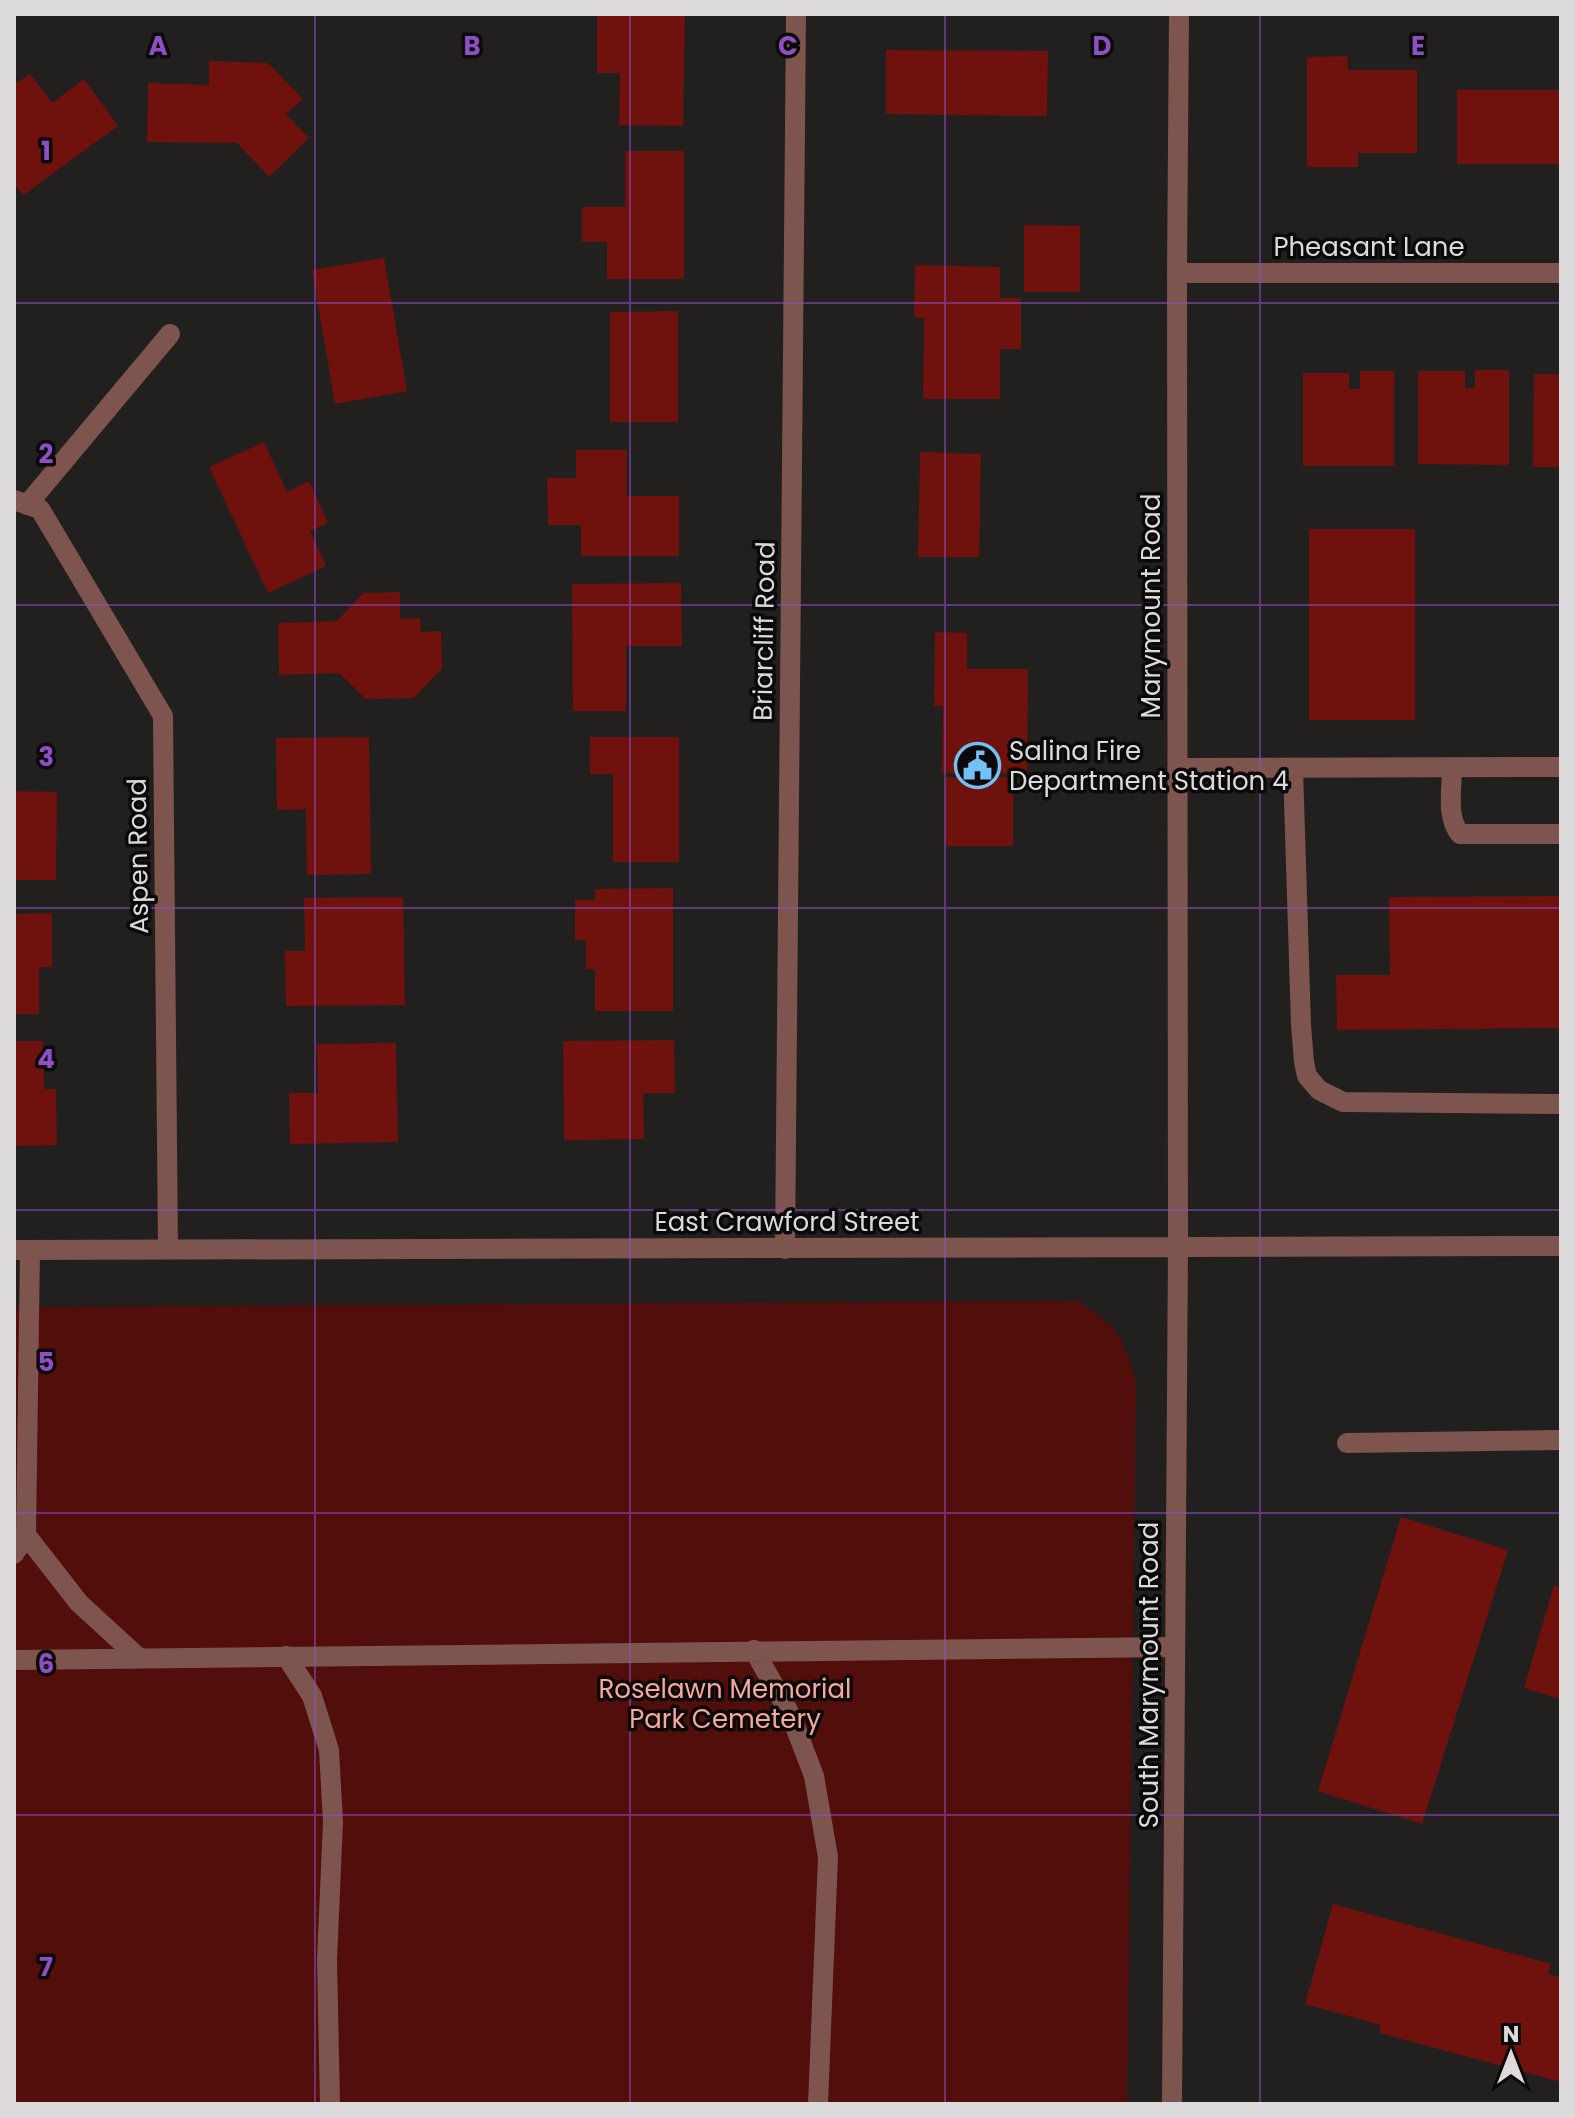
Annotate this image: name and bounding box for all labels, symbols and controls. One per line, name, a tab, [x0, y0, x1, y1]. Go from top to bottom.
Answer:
text: A	[148, 28, 168, 64]
text: B	[463, 28, 481, 64]
text: C	[778, 28, 798, 64]
text: D	[1093, 28, 1112, 64]
text: E	[1411, 28, 1425, 64]
text: 1	[41, 133, 51, 169]
street label: Pheasant Lane	[1273, 229, 1465, 265]
text: 2	[39, 436, 54, 472]
street label: Marymount Road	[1133, 493, 1169, 719]
street label: Briarcliff Road	[744, 541, 784, 721]
place label: Salina Fire Department Station 4	[1009, 733, 1289, 799]
text: 3	[38, 739, 54, 775]
public building icon: Salina Fire Department Station 4	[954, 742, 1002, 790]
street label: Aspen Road	[119, 778, 157, 934]
text: 4	[37, 1041, 55, 1077]
street label: East Crawford Street	[654, 1204, 920, 1240]
text: 5	[38, 1344, 54, 1380]
street label: South Marymount Road	[1131, 1522, 1167, 1828]
text: 6	[38, 1646, 54, 1682]
park label: Roselawn Memorial Park Cemetery	[598, 1671, 852, 1737]
text: 7	[39, 1949, 53, 1985]
north arrow	[1471, 2014, 1551, 2094]
text: N	[1503, 2019, 1519, 2050]

